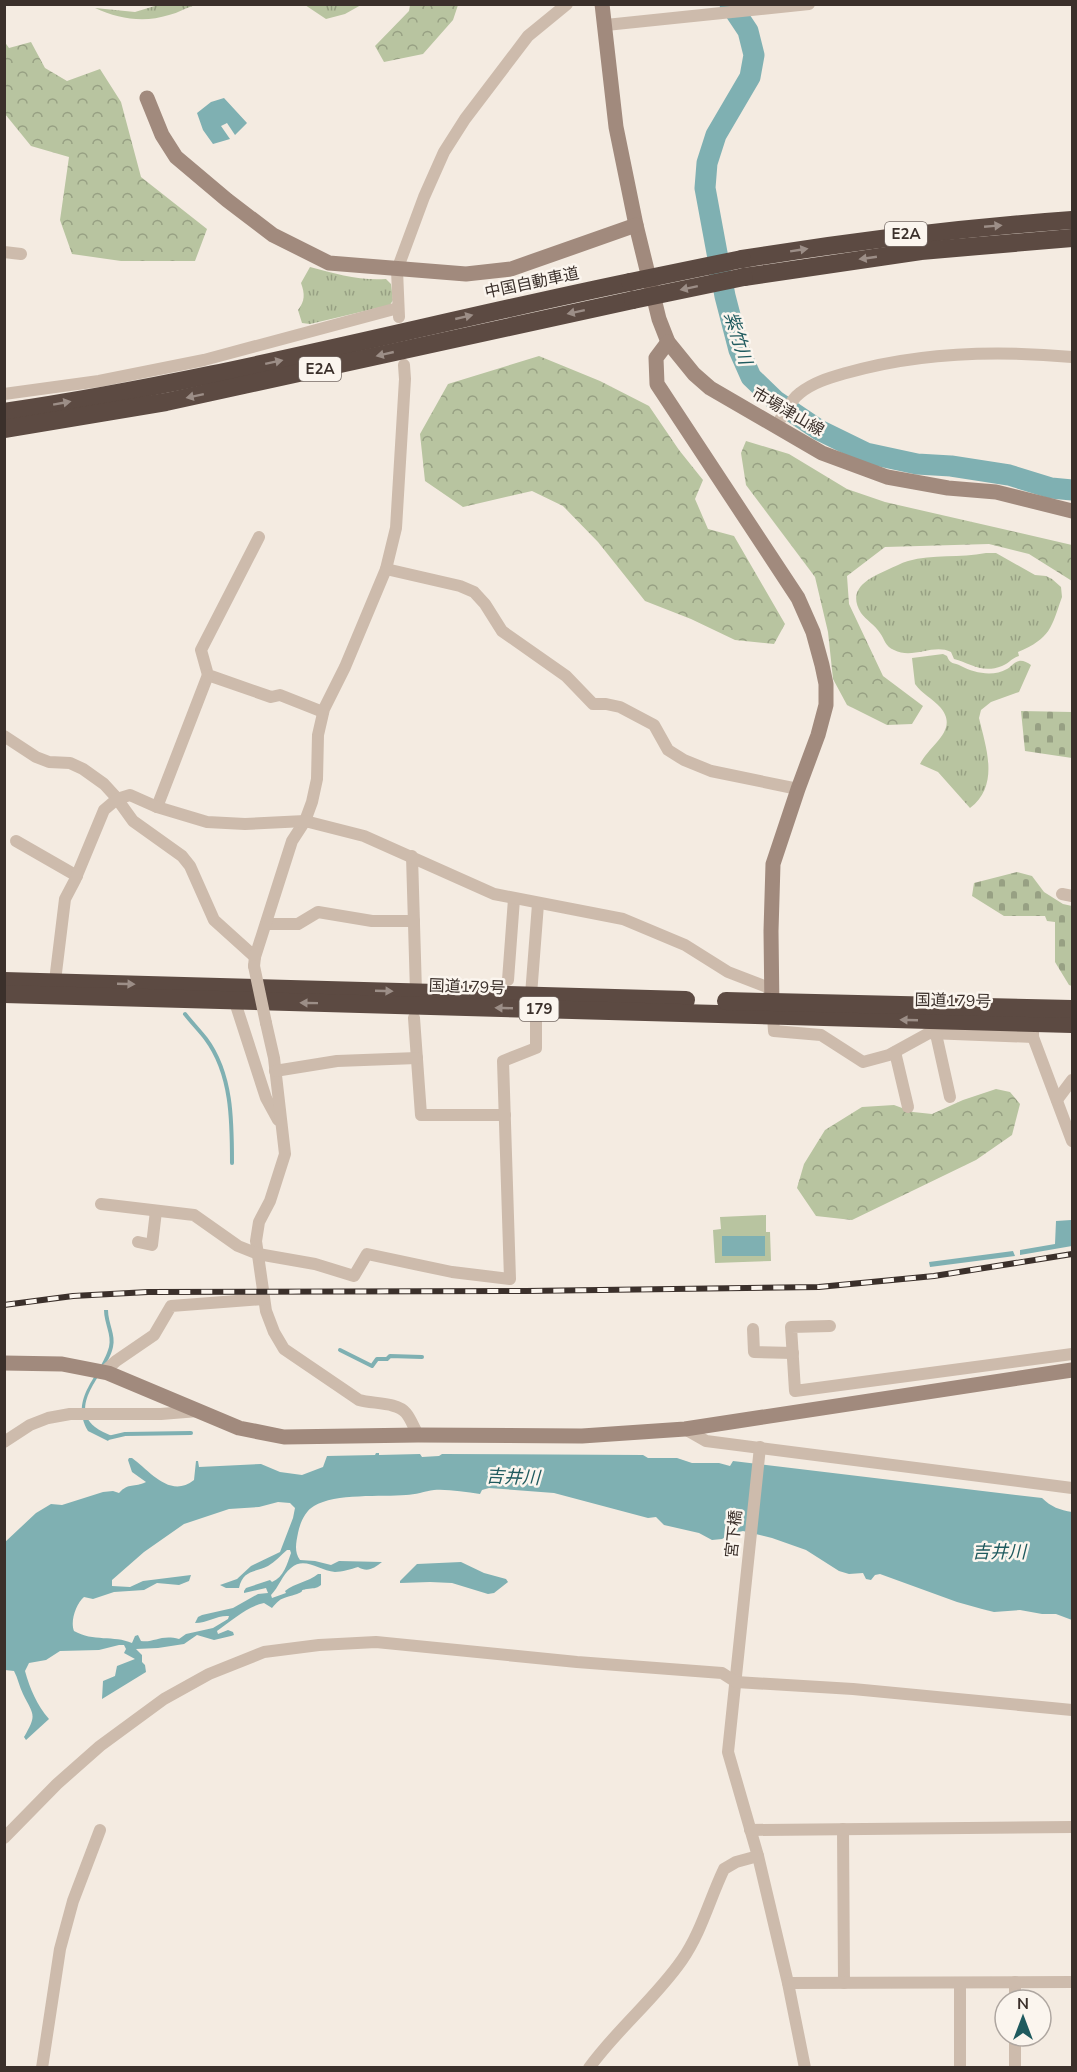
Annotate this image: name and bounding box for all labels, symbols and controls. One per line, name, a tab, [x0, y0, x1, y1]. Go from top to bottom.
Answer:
one-way arrow	[983, 221, 1002, 231]
road number: E2A	[885, 222, 927, 246]
one-way arrow	[790, 245, 809, 254]
one-way arrow	[858, 253, 877, 262]
street label: 中国自動車道	[483, 262, 581, 304]
one-way arrow	[679, 284, 698, 293]
one-way arrow	[566, 308, 585, 317]
water label: 紫竹川	[719, 309, 758, 369]
one-way arrow	[455, 312, 473, 322]
one-way arrow	[376, 350, 394, 360]
one-way arrow	[265, 356, 284, 366]
road number: E2A	[299, 357, 341, 381]
street label: 市場津山線	[748, 382, 828, 442]
one-way arrow	[185, 392, 204, 401]
one-way arrow	[53, 398, 72, 407]
street label: 国道179号	[428, 975, 506, 999]
one-way arrow	[116, 979, 135, 989]
one-way arrow	[374, 986, 393, 995]
street label: 国道179号	[914, 989, 992, 1013]
road number: 179	[520, 997, 558, 1021]
one-way arrow	[300, 998, 319, 1008]
one-way arrow	[495, 1003, 514, 1012]
one-way arrow	[900, 1015, 919, 1024]
water label: 吉井川	[486, 1464, 542, 1490]
street label: 宮下橋	[721, 1509, 747, 1559]
water label: 吉井川	[972, 1540, 1028, 1564]
north arrow	[993, 1988, 1053, 2048]
text: N	[1017, 1993, 1029, 2015]

